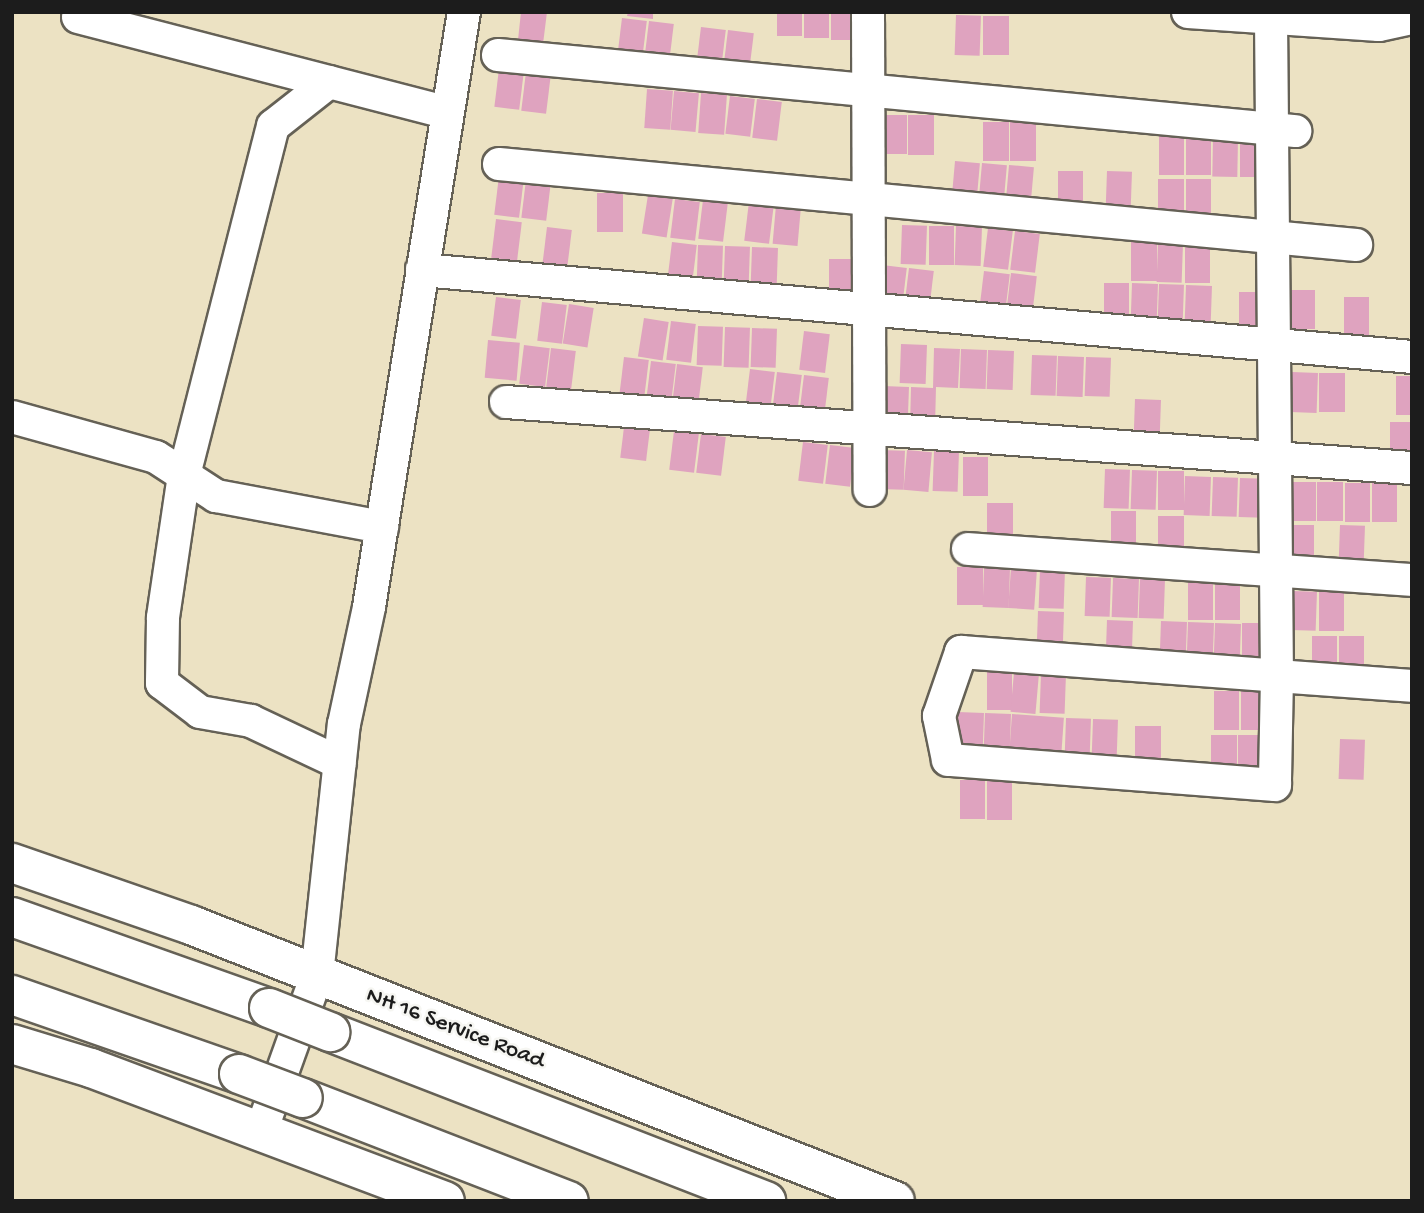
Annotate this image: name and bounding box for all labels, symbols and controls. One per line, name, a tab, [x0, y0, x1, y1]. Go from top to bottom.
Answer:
street label: NH 16 Service Road	[362, 982, 548, 1076]

